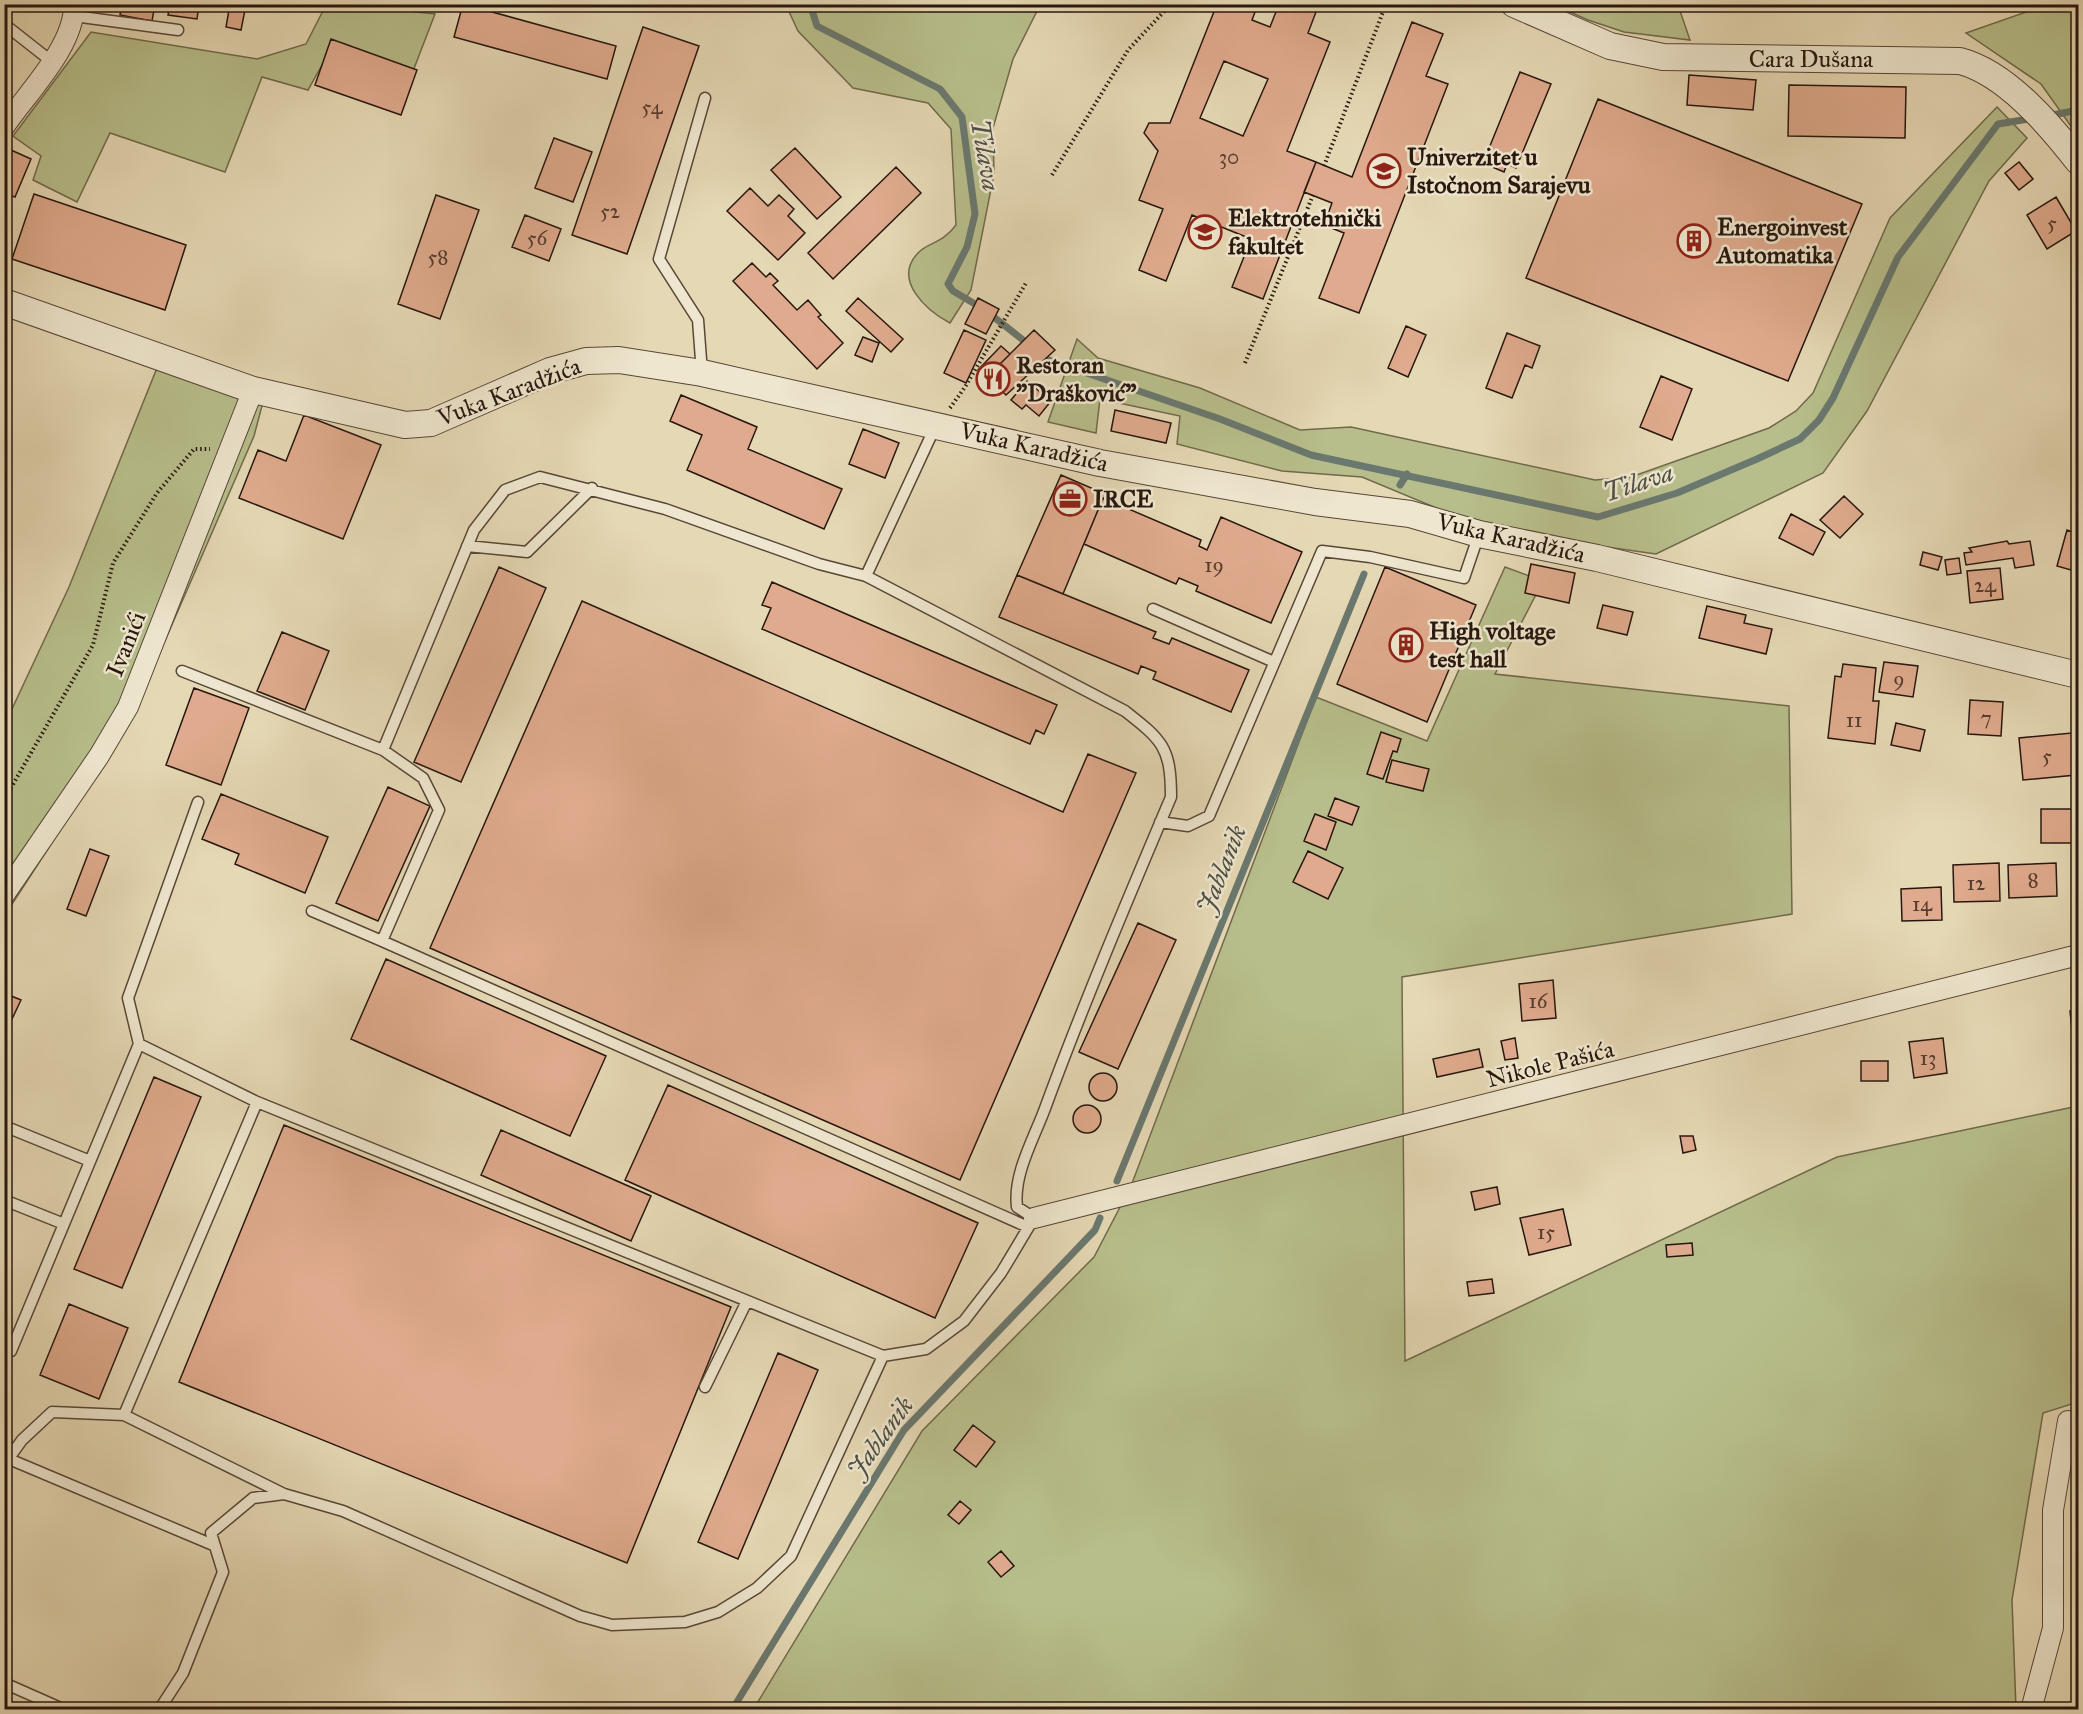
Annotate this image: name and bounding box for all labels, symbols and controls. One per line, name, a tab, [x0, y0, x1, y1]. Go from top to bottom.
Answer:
street label: Cara Dušana	[1749, 44, 1874, 74]
house number: 54	[642, 94, 664, 120]
water label: Tilava	[964, 117, 1008, 193]
place label: Univerzitet u Istočnom Sarajevu	[1407, 142, 1591, 200]
house number: 30	[1219, 144, 1239, 170]
school or university icon: Univerzitet u Istočnom Sarajevu	[1366, 153, 1402, 189]
house number: 52	[600, 198, 621, 224]
place label: Elektrotehnički fakultet	[1227, 203, 1382, 261]
house number: 5	[2047, 210, 2057, 236]
place label: Energoinvest Automatika	[1715, 212, 1848, 270]
school or university icon: Elektrotehnički fakultet	[1187, 214, 1223, 250]
building icon: Energoinvest Automatika	[1676, 223, 1712, 259]
house number: 56	[527, 225, 548, 251]
house number: 58	[428, 244, 448, 270]
place label: Restoran "Drašković"	[1016, 350, 1136, 408]
street label: Vuka Karadžića	[432, 351, 586, 434]
restaurant icon: Restoran "Drašković"	[975, 361, 1011, 397]
street label: Vuka Karadžića	[956, 415, 1112, 479]
water label: Tilava	[1599, 456, 1677, 508]
office icon: IRCE	[1052, 481, 1088, 517]
place label: IRCE	[1093, 484, 1153, 514]
street label: Vuka Karadžića	[1433, 506, 1589, 570]
house number: 19	[1204, 552, 1224, 578]
house number: 24	[1974, 572, 1997, 598]
street label: Ivanići	[99, 607, 153, 681]
place label: High voltage test hall	[1428, 616, 1556, 674]
building icon: High voltage test hall	[1388, 627, 1424, 663]
house number: 9	[1893, 666, 1905, 692]
house number: 7	[1980, 705, 1992, 731]
house number: 11	[1846, 707, 1862, 733]
house number: 5	[2042, 743, 2052, 769]
water label: Jablanik	[1188, 820, 1253, 920]
house number: 8	[2027, 867, 2039, 893]
house number: 12	[1967, 870, 1986, 896]
house number: 14	[1912, 891, 1933, 917]
house number: 16	[1528, 988, 1549, 1014]
street label: Nikole Pašića	[1483, 1033, 1618, 1094]
house number: 13	[1920, 1045, 1936, 1071]
house number: 15	[1537, 1219, 1555, 1245]
water label: Jablanik	[839, 1390, 920, 1485]

